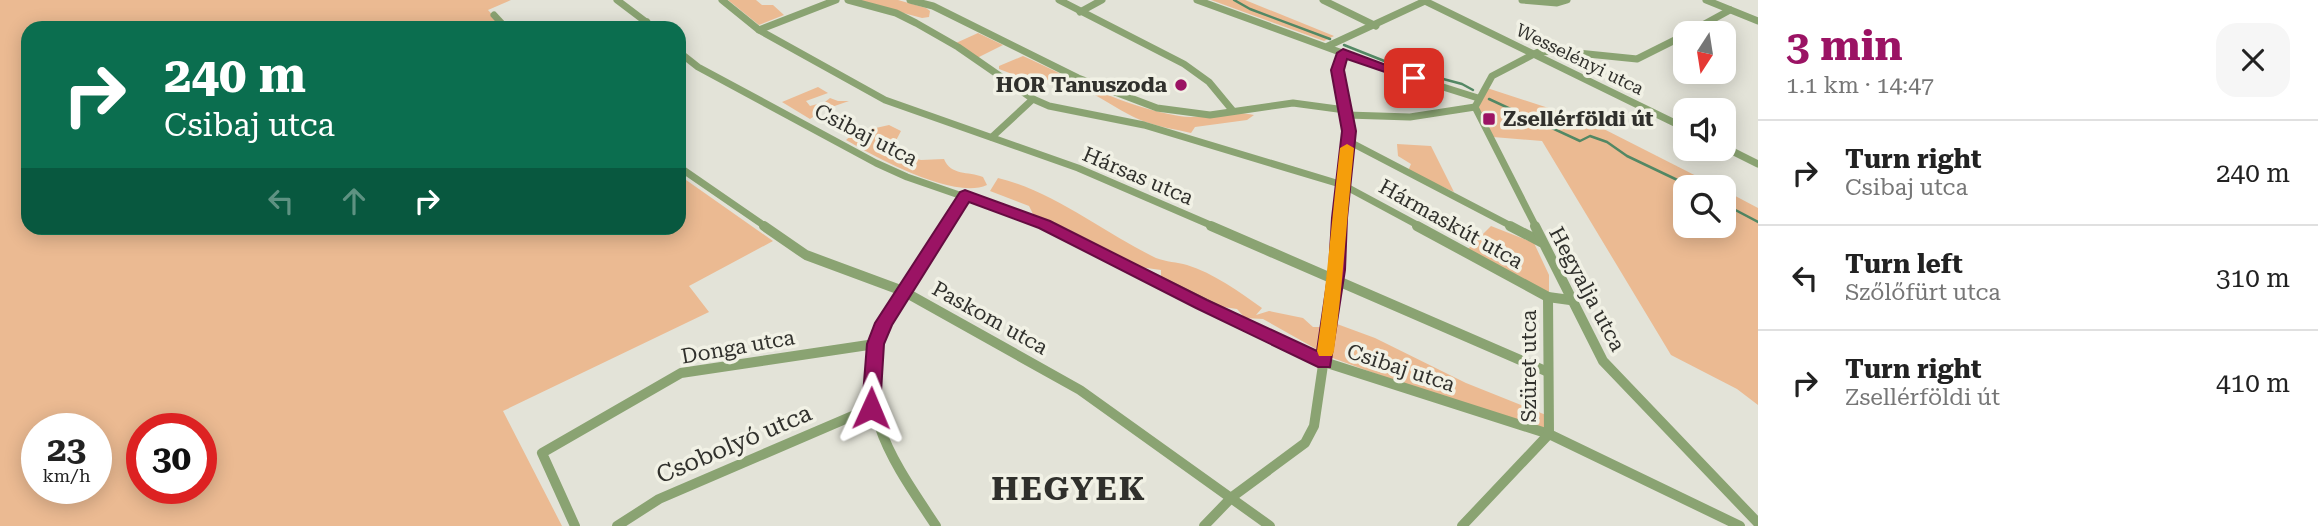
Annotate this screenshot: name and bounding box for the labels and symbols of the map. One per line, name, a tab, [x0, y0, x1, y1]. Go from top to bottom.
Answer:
street label: Wesselényi utca	[1513, 19, 1647, 99]
north arrow	[1673, 21, 1736, 84]
pin	[1384, 48, 1444, 108]
place label: HOR Tanuszoda	[996, 73, 1168, 97]
marker: HOR Tanuszoda	[1173, 77, 1189, 93]
street label: Csibaj utca	[811, 99, 922, 171]
place label: Zsellérföldi út	[1503, 107, 1654, 131]
marker: Zsellérföldi út	[1481, 111, 1497, 127]
street label: Hársas utca	[1079, 142, 1197, 210]
street label: Hármaskút utca	[1375, 174, 1528, 274]
street label: Hegyalja utca	[1544, 223, 1630, 356]
street label: Paskom utca	[928, 276, 1052, 360]
street label: Szüret utca	[1517, 309, 1541, 423]
street label: Donga utca	[679, 325, 797, 369]
street label: Csibaj utca	[1344, 339, 1459, 397]
position arrow	[834, 371, 908, 445]
street label: Csobolyó utca	[652, 399, 816, 489]
speed limit sign: 30	[126, 413, 217, 504]
district label: HEGYEK	[991, 469, 1147, 508]

